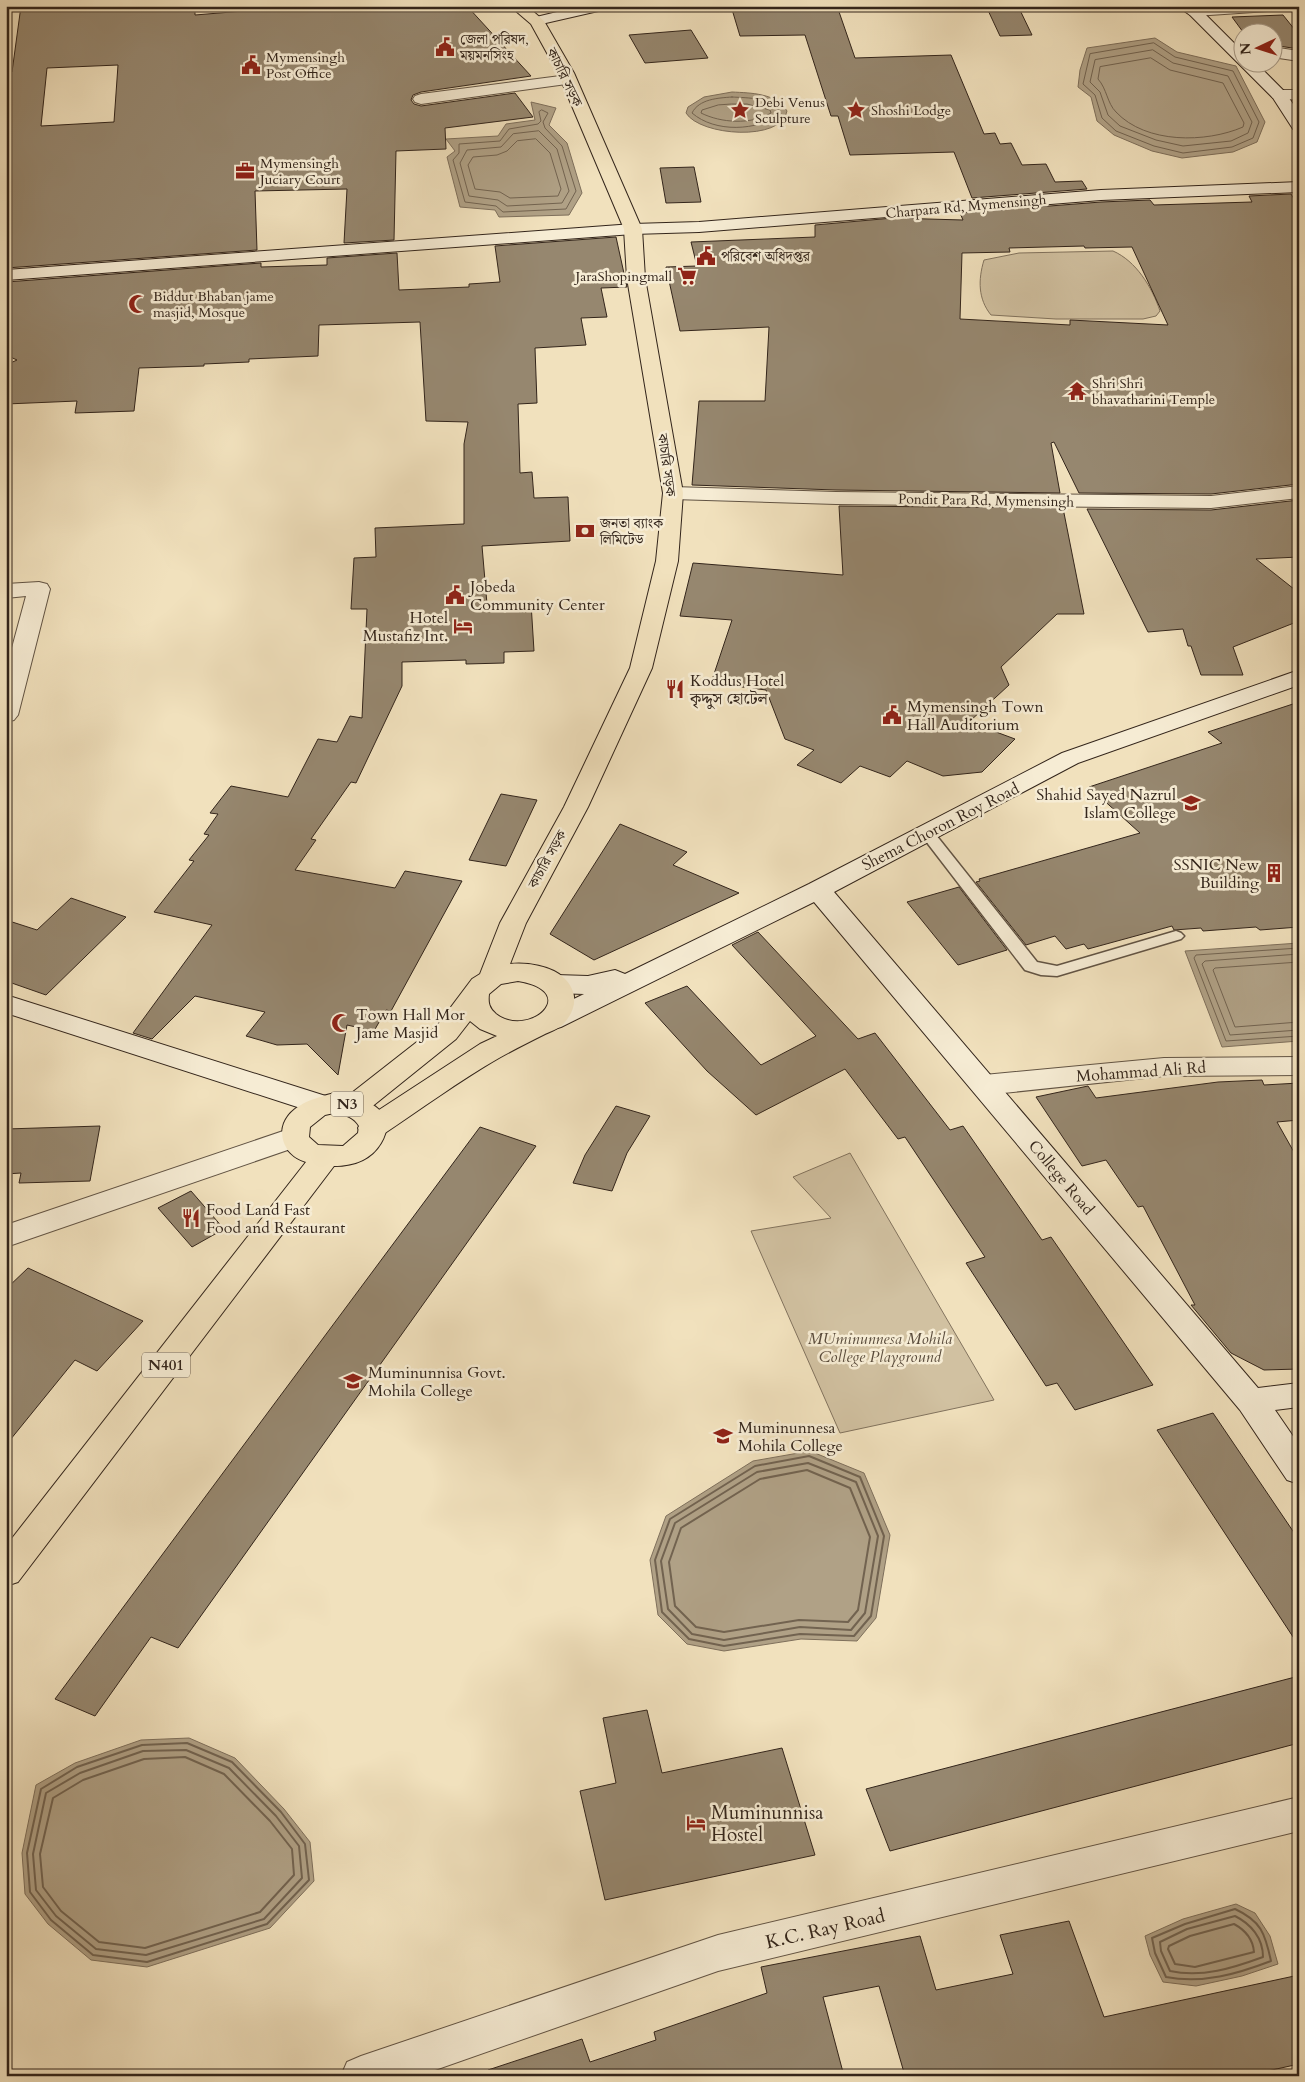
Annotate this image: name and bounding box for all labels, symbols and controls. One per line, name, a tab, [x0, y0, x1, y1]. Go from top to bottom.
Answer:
north arrow	[1232, 22, 1282, 72]
place label: জেলা পরিষদ, ময়মনসিংহ	[459, 30, 529, 65]
public building icon: জেলা পরিষদ, ময়মনসিংহ	[434, 36, 456, 58]
text: N	[1236, 42, 1255, 56]
street label: কাচারি সড়ক	[542, 44, 588, 111]
place label: Mymensingh Post Office	[266, 48, 345, 83]
public building icon: Mymensingh Post Office	[240, 54, 262, 76]
place label: Debi Venus Sculpture	[755, 93, 825, 128]
place icon: Debi Venus Sculpture	[729, 99, 751, 121]
place icon: Shoshi Lodge	[845, 99, 867, 121]
place label: Shoshi Lodge	[871, 101, 951, 120]
place label: Mymensingh Juciary Court	[258, 154, 341, 189]
office icon: Mymensingh Juciary Court	[234, 160, 256, 182]
street label: Charpara Rd, Mymensingh	[885, 190, 1048, 223]
public building icon: পরিবেশ অধিদপ্তর	[695, 245, 717, 267]
place label: পরিবেশ অধিদপ্তর	[721, 247, 811, 266]
supermarket icon: JaraShopingmall	[676, 265, 698, 287]
place label: JaraShopingmall	[574, 267, 672, 286]
place label: Biddut Bhaban jame masjid, Mosque	[153, 287, 274, 322]
mosque icon: Biddut Bhaban jame masjid, Mosque	[127, 293, 149, 315]
place label: Shri Shri bhavatharini Temple	[1092, 374, 1215, 409]
temple icon: Shri Shri bhavatharini Temple	[1066, 380, 1088, 402]
street label: কাচারি সড়ক	[653, 431, 680, 499]
street label: Pondit Para Rd, Mymensingh	[898, 489, 1074, 512]
place label: জনতা ব্যাংক লিমিটেড	[599, 514, 664, 549]
bank icon: জনতা ব্যাংক লিমিটেড	[574, 520, 596, 542]
place label: Jobeda Community Center	[468, 576, 605, 616]
public building icon: Jobeda Community Center	[444, 584, 466, 606]
place label: Hotel Mustafiz Int.	[363, 607, 448, 647]
hotel icon: Hotel Mustafiz Int.	[452, 615, 474, 637]
place label: Koddus Hotel কৃদ্দুস হোটেল	[689, 670, 784, 710]
restaurant icon: Koddus Hotel কৃদ্দুস হোটেল	[664, 678, 686, 700]
place label: Mymensingh Town Hall Auditorium	[907, 696, 1044, 736]
public building icon: Mymensingh Town Hall Auditorium	[881, 704, 903, 726]
street label: Shema Choron Roy Road	[858, 777, 1023, 876]
place label: Shahid Sayed Nazrul Islam College	[1036, 784, 1176, 824]
school or university icon: Shahid Sayed Nazrul Islam College	[1180, 792, 1202, 814]
street label: কাচারি সড়ক	[523, 826, 572, 892]
place label: SSNIC New Building	[1174, 854, 1259, 894]
building icon: SSNIC New Building	[1263, 862, 1285, 884]
place label: Town Hall Mor Jame Masjid	[354, 1004, 465, 1044]
mosque icon: Town Hall Mor Jame Masjid	[330, 1012, 352, 1034]
street label: Mohammad Ali Rd	[1075, 1056, 1207, 1088]
road number: N3	[331, 1092, 363, 1116]
street label: College Road	[1023, 1135, 1100, 1220]
place label: Food Land Fast Food and Restaurant	[206, 1199, 345, 1239]
restaurant icon: Food Land Fast Food and Restaurant	[180, 1207, 202, 1229]
park label: MUminunnesa Mohila College Playground	[808, 1328, 952, 1368]
road number: N401	[142, 1352, 190, 1378]
place label: Muminunnisa Govt. Mohila College	[368, 1362, 506, 1402]
school or university icon: Muminunnisa Govt. Mohila College	[342, 1370, 364, 1392]
place label: Muminunnesa Mohila College	[738, 1417, 843, 1457]
school or university icon: Muminunnesa Mohila College	[712, 1425, 734, 1447]
place label: Muminunnisa Hostel	[711, 1800, 823, 1848]
hotel icon: Muminunnisa Hostel	[685, 1812, 707, 1834]
street label: K.C. Ray Road	[763, 1903, 887, 1955]

